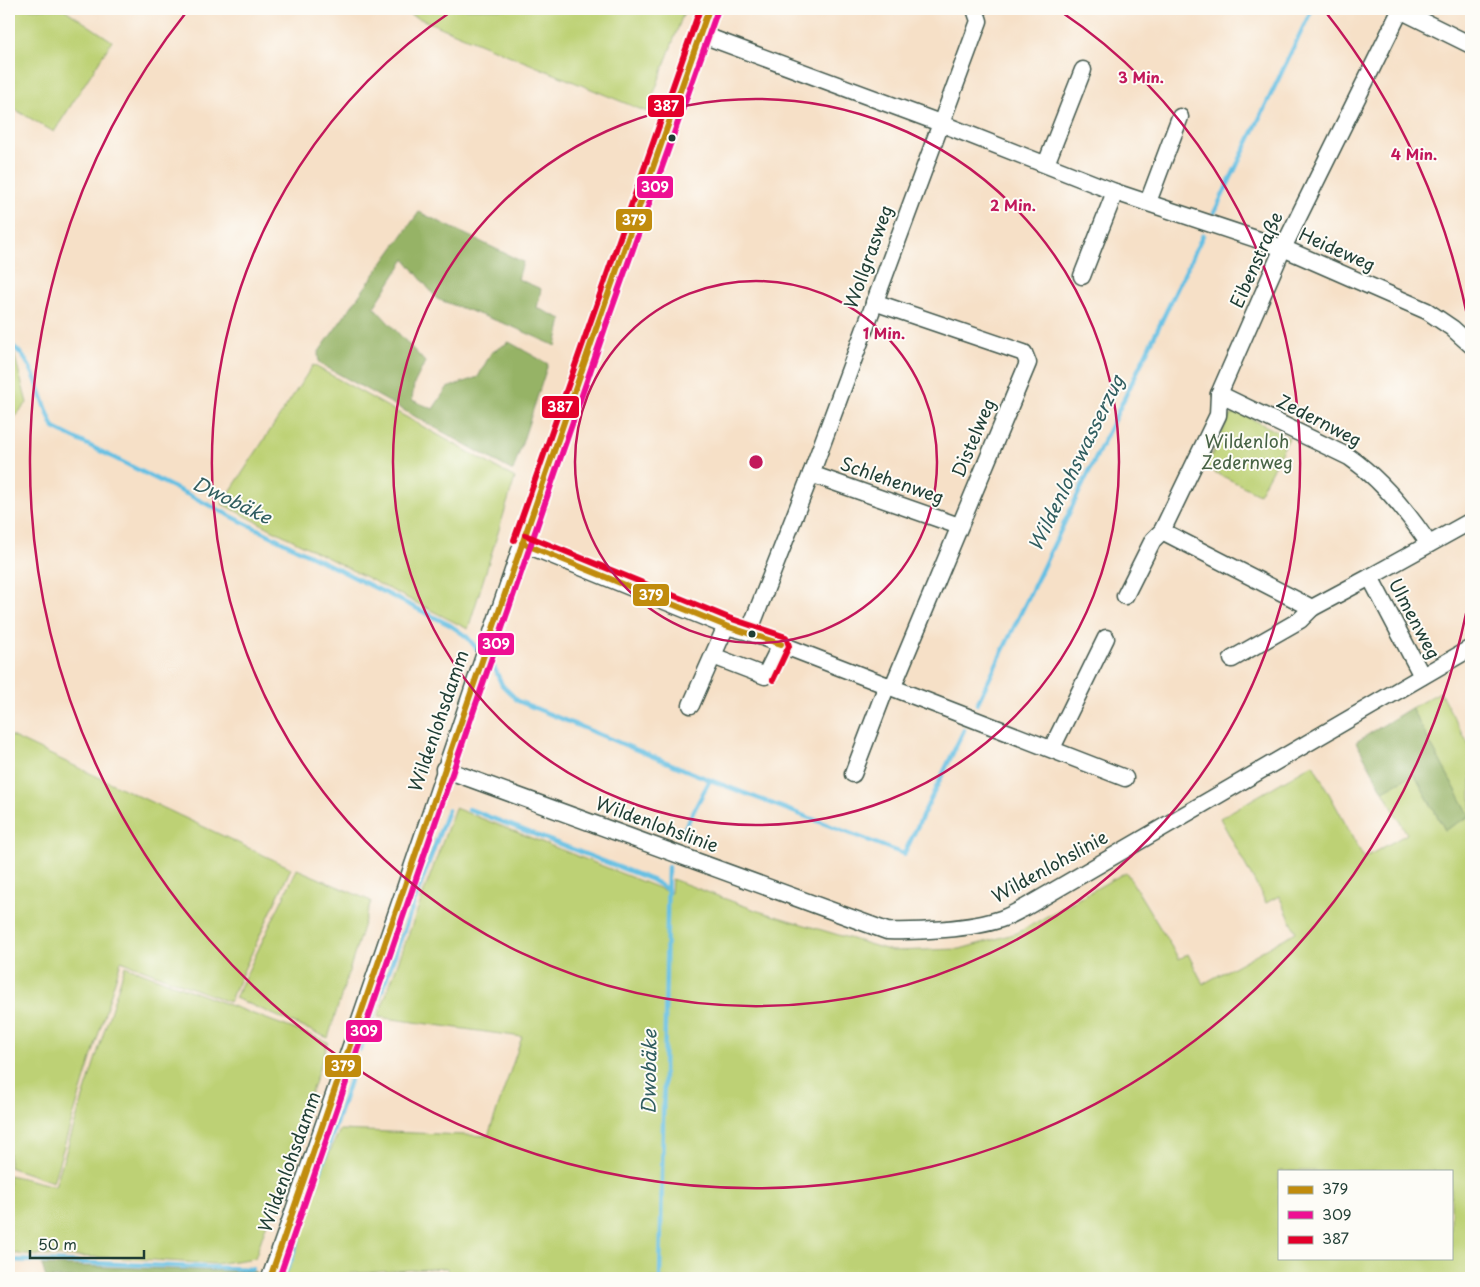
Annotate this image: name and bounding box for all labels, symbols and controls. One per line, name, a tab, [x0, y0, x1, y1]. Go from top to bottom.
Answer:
text: 3 Min.	[1118, 65, 1164, 88]
line badge: 387	[647, 94, 685, 118]
text: 387	[653, 95, 679, 116]
unlabelled marker	[667, 133, 677, 143]
text: 4 Min.	[1391, 142, 1437, 165]
line badge: 309	[636, 175, 674, 199]
text: 309	[641, 176, 669, 197]
text: 2 Min.	[990, 193, 1036, 216]
street label: Wollgrasweg	[836, 201, 899, 312]
street label: Eibenstraße	[1222, 207, 1289, 312]
line badge: 379	[615, 208, 653, 232]
text: 379	[622, 209, 646, 230]
street label: Heideweg	[1295, 220, 1380, 277]
text: 1 Min.	[863, 321, 905, 344]
water label: Wildenlohswasserzug	[1020, 369, 1131, 555]
street label: Zedernweg	[1272, 387, 1367, 453]
street label: Distelweg	[944, 394, 1001, 481]
line badge: 387	[541, 395, 580, 419]
text: 387	[547, 396, 573, 417]
park label: Wildenloh Zedernweg	[1201, 427, 1293, 475]
street label: Schlehenweg	[837, 449, 948, 510]
centre of rings	[747, 453, 765, 471]
water label: Dwobäke	[188, 468, 278, 531]
street label: Ulmenweg	[1383, 573, 1448, 664]
line badge: 379	[632, 583, 670, 607]
text: 379	[639, 584, 663, 605]
unlabelled marker	[747, 629, 757, 639]
line badge: 309	[477, 632, 515, 656]
text: 309	[482, 633, 510, 654]
street label: Wildenlohsdamm	[401, 646, 474, 795]
street label: Wildenlohslinie	[592, 789, 723, 858]
street label: Wildenlohslinie	[986, 823, 1112, 909]
line badge: 309	[345, 1019, 383, 1043]
text: 309	[350, 1020, 378, 1041]
water label: Dwobäke	[633, 1028, 663, 1115]
line badge: 379	[324, 1054, 362, 1078]
text: 379	[331, 1055, 355, 1076]
street label: Wildenlohsdamm	[251, 1087, 327, 1236]
legend	[1278, 1170, 1452, 1260]
text: 379	[1322, 1176, 1348, 1199]
text: 309	[1322, 1202, 1352, 1225]
text: 387	[1322, 1226, 1350, 1249]
scale bar	[30, 1227, 144, 1259]
text: 50 m	[38, 1232, 77, 1255]

